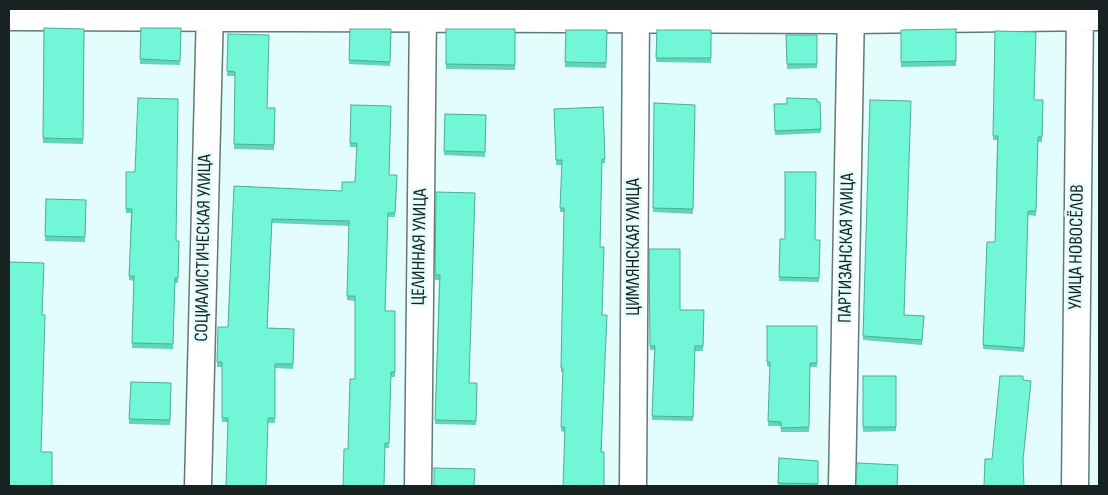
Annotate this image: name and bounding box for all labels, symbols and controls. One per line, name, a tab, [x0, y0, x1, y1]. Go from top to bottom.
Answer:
street label: СОЦИАЛИСТИЧЕСКАЯ УЛИЦА	[191, 154, 217, 342]
street label: ПАРТИЗАНСКАЯ УЛИЦА	[834, 173, 860, 323]
street label: ЦИМЛЯНСКАЯ УЛИЦА	[623, 178, 645, 316]
street label: УЛИЦА НОВОСЁЛОВ	[1065, 184, 1089, 310]
street label: ЦЕЛИННАЯ УЛИЦА	[408, 188, 432, 306]

